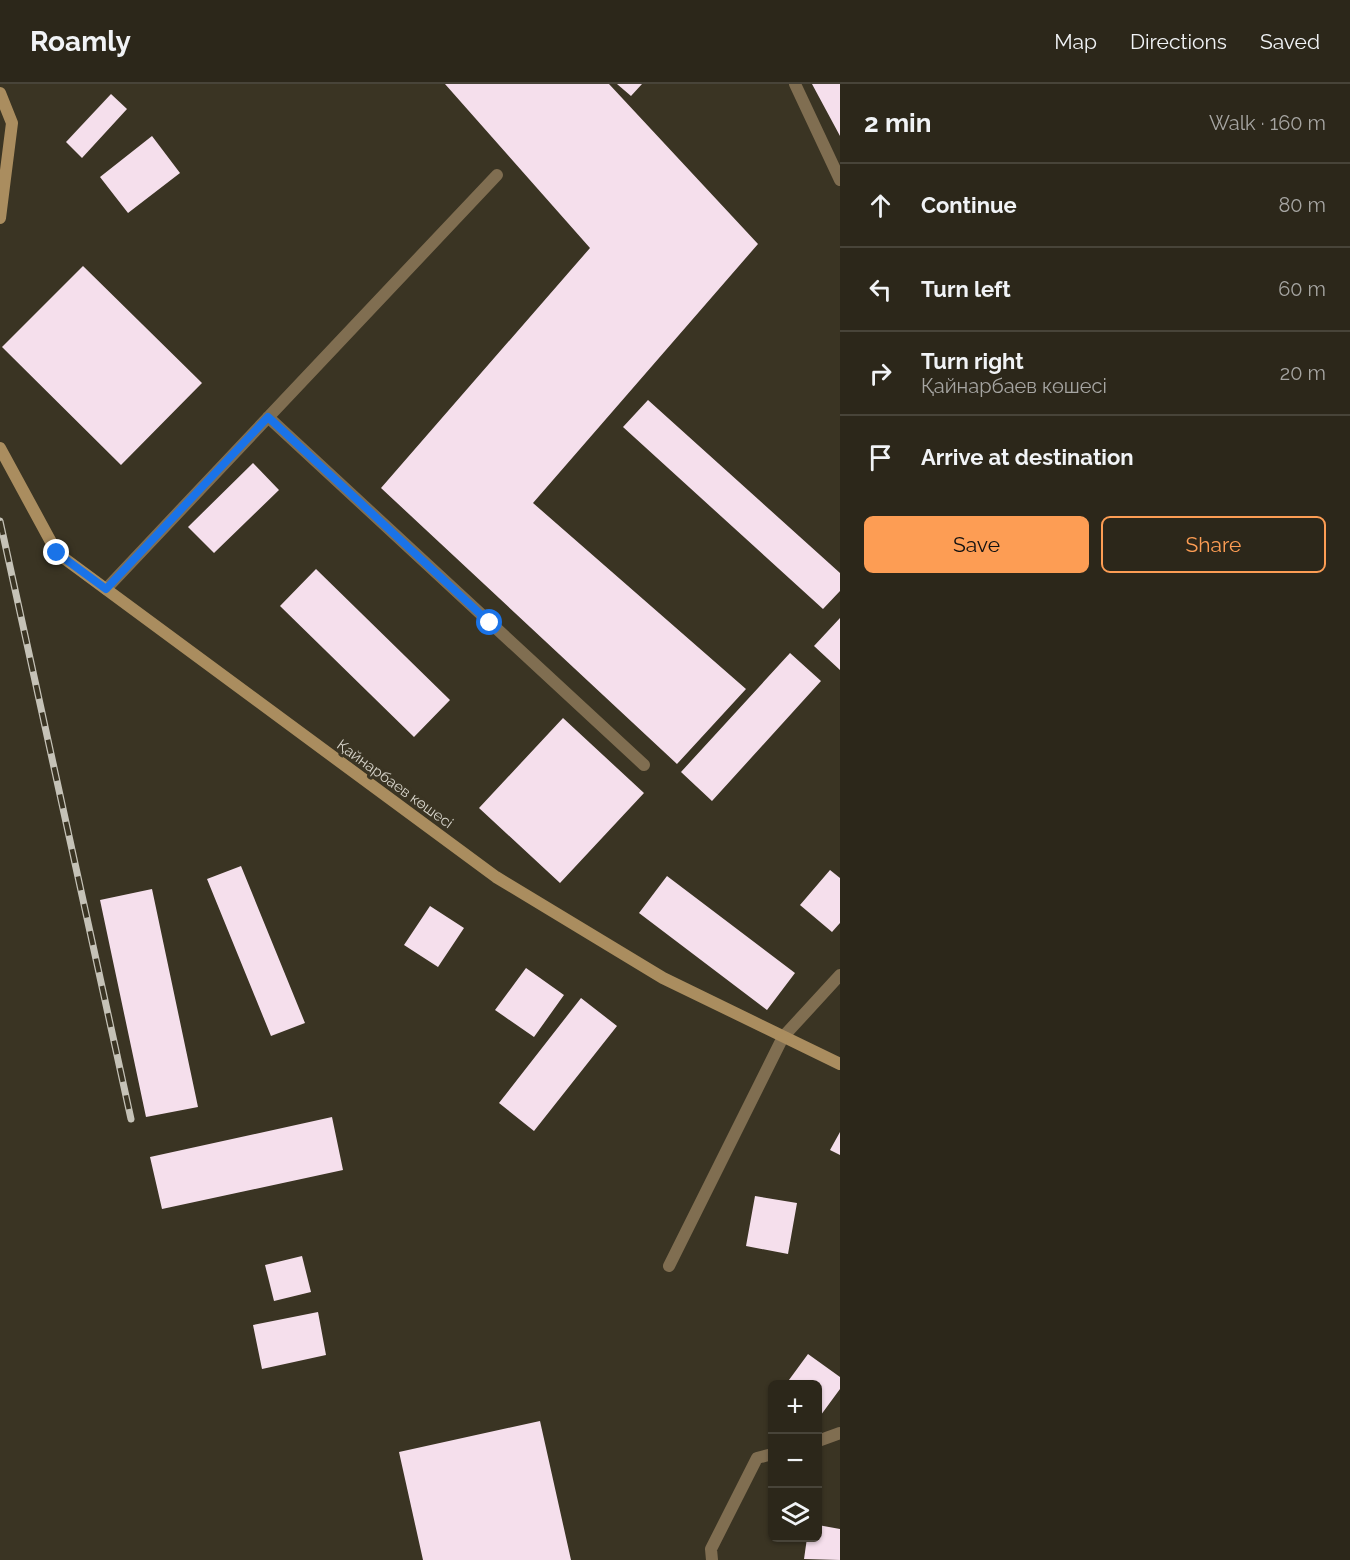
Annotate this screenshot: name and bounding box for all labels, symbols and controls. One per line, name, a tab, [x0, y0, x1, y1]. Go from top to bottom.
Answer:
text: Roamly	[30, 25, 131, 58]
text: Map	[1054, 29, 1097, 54]
text: Directions	[1130, 29, 1227, 54]
text: Saved	[1260, 29, 1320, 54]
text: 2 min	[864, 108, 931, 138]
text: Walk · 160 m	[1209, 111, 1326, 135]
icon: ahead	[864, 189, 897, 222]
text: Continue	[921, 192, 1017, 218]
text: 80 m	[1278, 193, 1326, 217]
icon: left	[864, 273, 897, 306]
text: Turn left	[921, 276, 1011, 302]
text: 60 m	[1278, 277, 1326, 301]
text: Turn right	[921, 348, 1024, 374]
icon: right	[864, 357, 897, 390]
text: 20 m	[1280, 361, 1326, 385]
text: Қайнарбаев көшесі	[921, 374, 1107, 398]
icon: arrive	[864, 441, 897, 474]
text: Arrive at destination	[921, 444, 1134, 470]
button: Save	[864, 516, 1089, 573]
button: Share	[1101, 516, 1326, 573]
route end	[43, 539, 69, 565]
route start	[476, 609, 502, 635]
street label: Қайнарбаев көшесі	[333, 736, 457, 832]
map controls	[768, 1380, 822, 1542]
button: +	[768, 1380, 822, 1434]
button: −	[768, 1434, 822, 1488]
button: layers	[768, 1488, 822, 1542]

